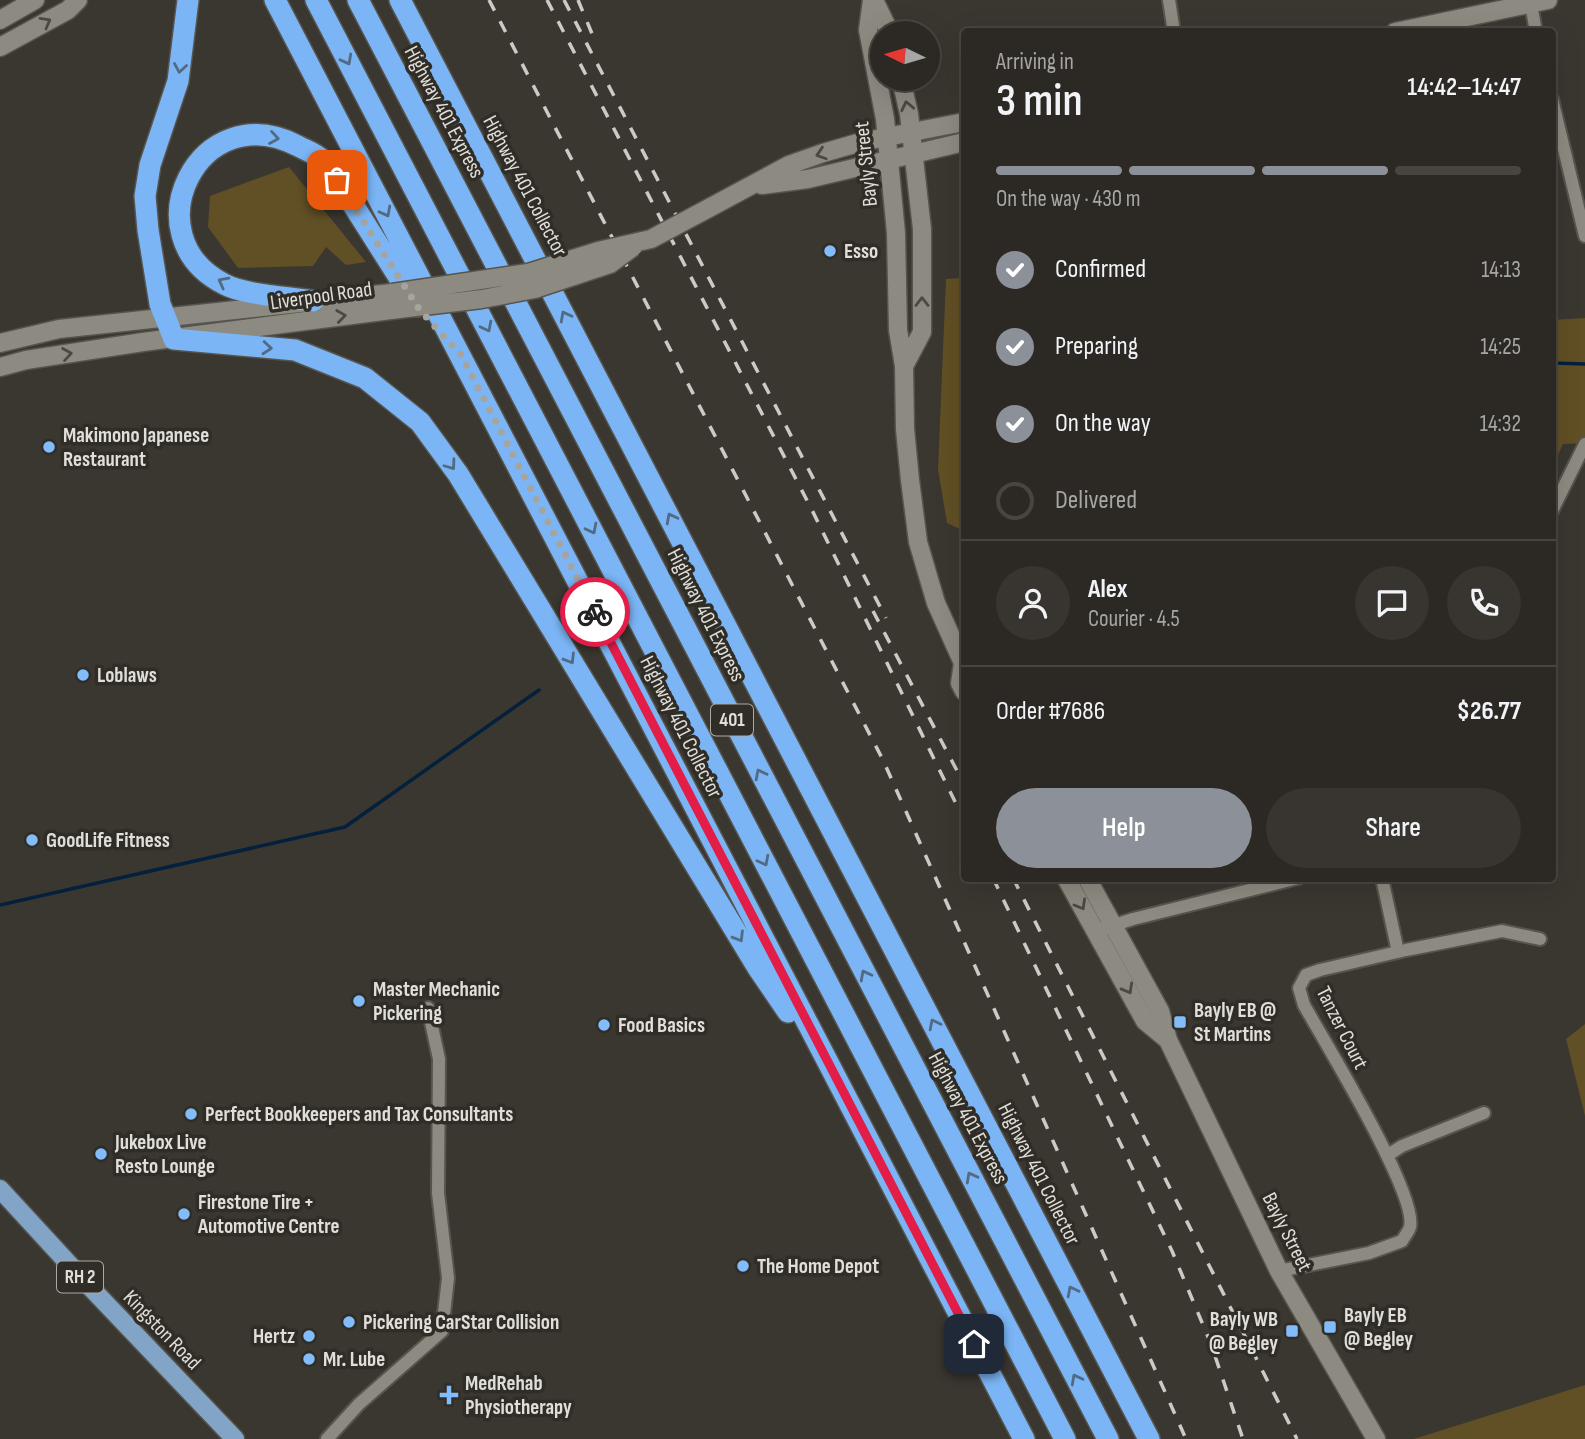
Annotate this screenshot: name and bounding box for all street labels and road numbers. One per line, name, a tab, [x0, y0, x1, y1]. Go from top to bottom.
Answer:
street label: Highway 401 Express	[399, 42, 489, 182]
street label: Highway 401 Collector	[477, 111, 573, 261]
street label: Bayly Street	[849, 120, 883, 208]
street label: Liverpool Road	[269, 276, 373, 316]
street label: Highway 401 Express	[662, 544, 750, 686]
street label: Highway 401 Collector	[634, 652, 728, 802]
road number: 401	[711, 705, 753, 736]
street label: Tanzer Court	[1311, 982, 1373, 1074]
street label: Highway 401 Express	[923, 1048, 1013, 1188]
street label: Highway 401 Collector	[992, 1099, 1086, 1249]
street label: Bayly Street	[1257, 1188, 1317, 1276]
road number: RH 2	[57, 1261, 103, 1292]
street label: Kingston Road	[118, 1285, 206, 1375]

